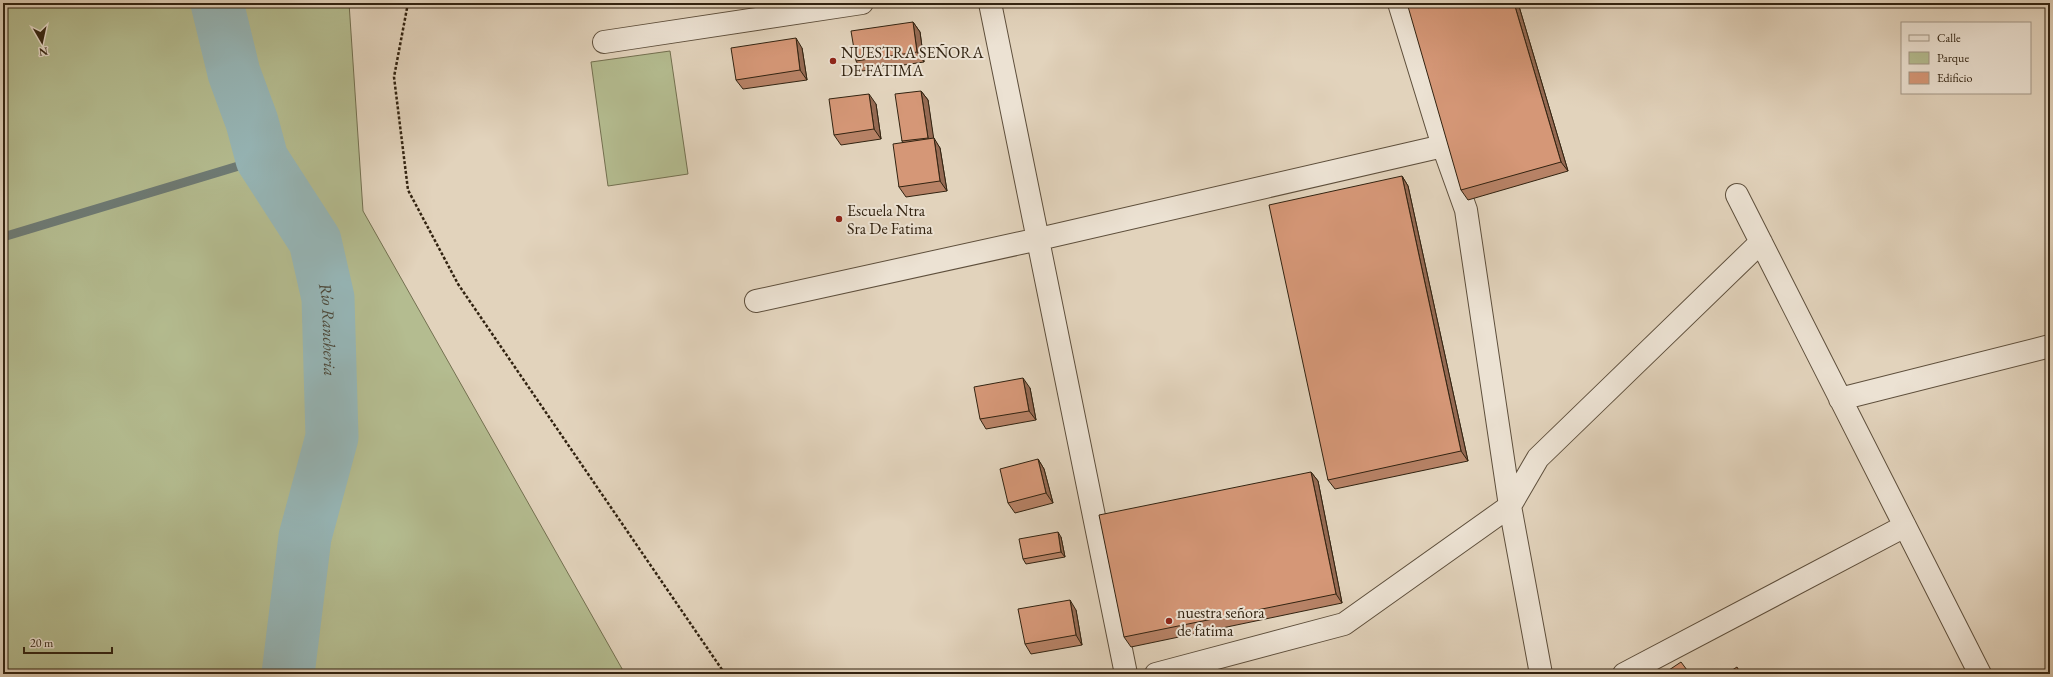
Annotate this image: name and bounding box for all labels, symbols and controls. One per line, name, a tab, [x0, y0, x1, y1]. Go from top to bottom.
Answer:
north arrow	[22, 22, 62, 62]
legend	[1901, 22, 2031, 94]
text: Calle	[1937, 30, 1961, 46]
place label: NUESTRA SEÑORA DE FATIMA	[841, 42, 984, 81]
text: N	[38, 44, 49, 60]
text: Parque	[1937, 50, 1969, 66]
marker: NUESTRA SEÑORA DE FATIMA	[828, 56, 838, 66]
text: Edificio	[1937, 70, 1973, 86]
place label: Escuela Ntra Sra De Fatima	[847, 200, 933, 239]
marker: Escuela Ntra Sra De Fatima	[834, 214, 844, 224]
water label: Río Rancheria	[314, 280, 341, 377]
place label: nuestra señora de fatima	[1177, 602, 1265, 641]
marker: nuestra señora de fatima	[1164, 616, 1174, 626]
scale bar	[24, 629, 112, 655]
text: 20 m	[30, 635, 54, 651]

